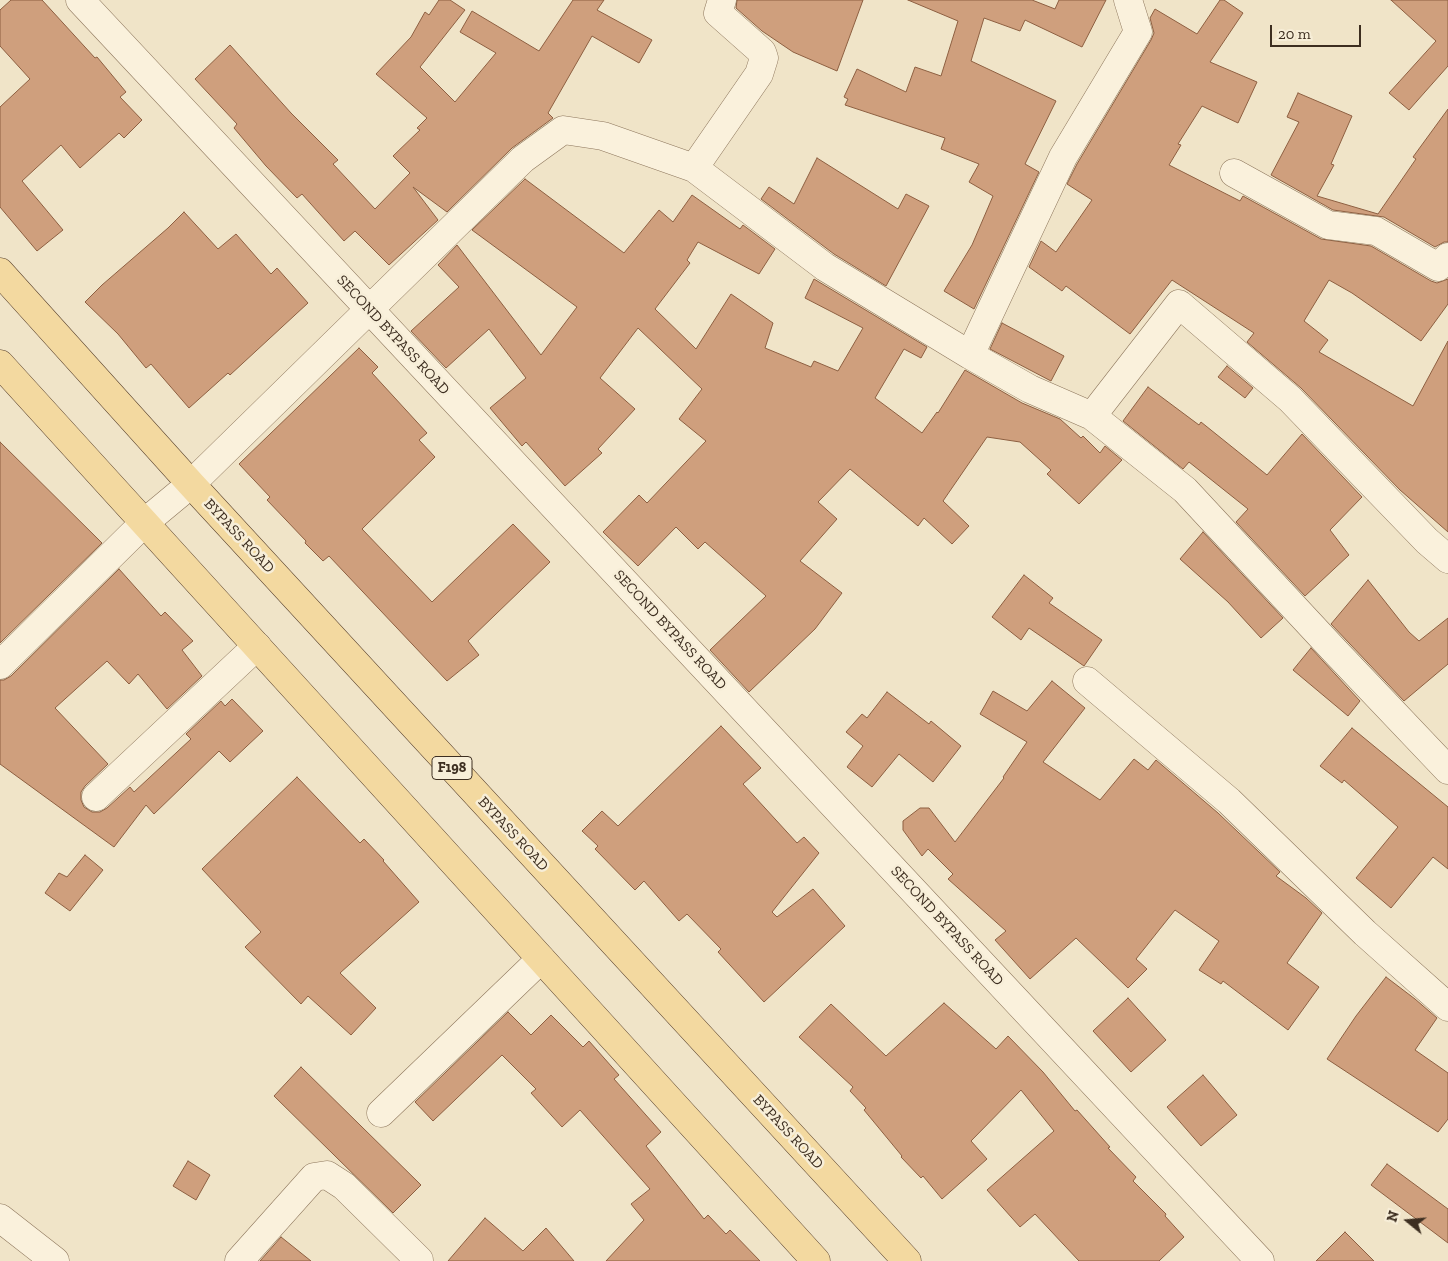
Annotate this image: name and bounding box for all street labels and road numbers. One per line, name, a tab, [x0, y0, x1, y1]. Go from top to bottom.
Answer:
street label: SECOND BYPASS ROAD	[333, 271, 453, 399]
street label: BYPASS ROAD	[200, 495, 278, 577]
street label: SECOND BYPASS ROAD	[610, 566, 730, 694]
road number: F198	[432, 756, 472, 780]
street label: BYPASS ROAD	[474, 793, 552, 875]
street label: SECOND BYPASS ROAD	[887, 862, 1007, 990]
street label: BYPASS ROAD	[749, 1091, 827, 1173]

